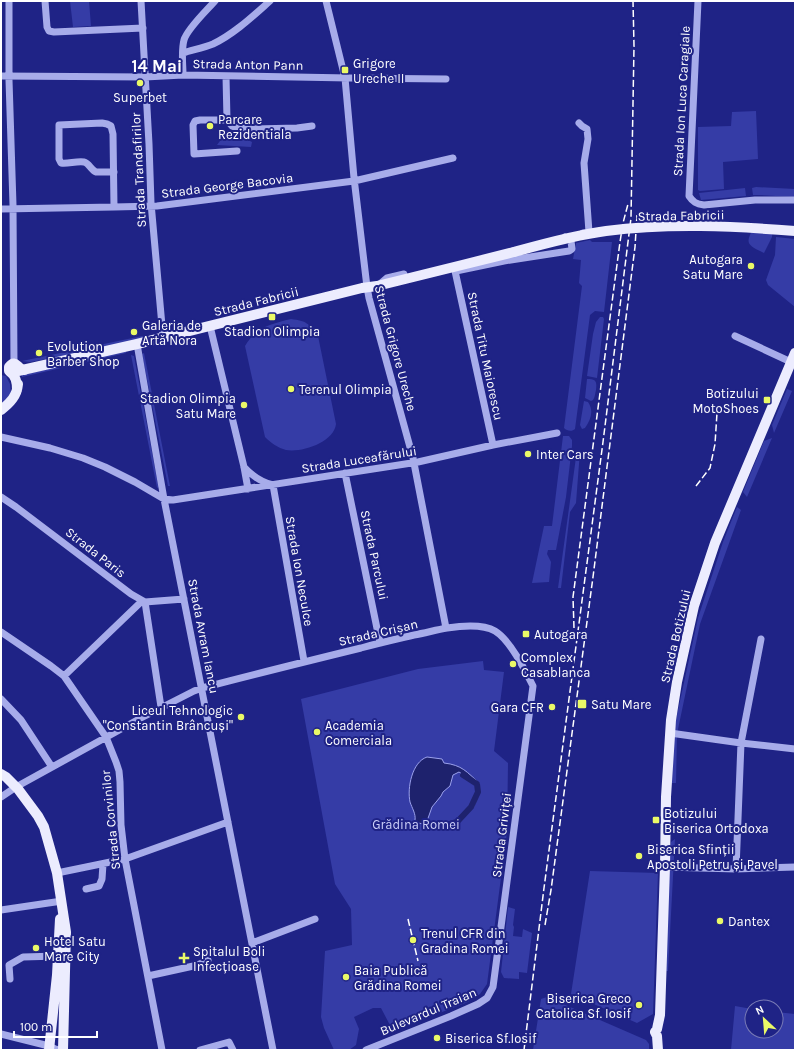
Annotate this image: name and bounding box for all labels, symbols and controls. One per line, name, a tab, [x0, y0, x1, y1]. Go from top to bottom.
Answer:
street label: Strada Ion Luca Caragiale	[670, 25, 693, 177]
district label: 14 Mai	[132, 56, 182, 76]
street label: Strada Anton Pann	[192, 56, 304, 73]
place label: Grigore Ureche II	[353, 56, 404, 86]
marker: Grigore Ureche II	[340, 65, 350, 75]
marker: Superbet	[135, 78, 145, 88]
place label: Superbet	[113, 90, 167, 105]
street label: Strada Trandafirilor	[128, 112, 149, 228]
place label: Parcare Rezidentiala	[218, 112, 292, 142]
marker: Parcare Rezidentiala	[205, 121, 215, 131]
street label: Strada George Bacovia	[160, 170, 294, 201]
street label: Strada Fabricii	[637, 207, 725, 224]
place label: Autogara Satu Mare	[683, 252, 743, 282]
marker: Autogara Satu Mare	[746, 261, 756, 271]
street label: Strada Fabricii	[212, 284, 300, 319]
street label: Strada Grigore Ureche	[372, 284, 420, 413]
street label: Strada Titu Maiorescu	[465, 291, 506, 422]
marker: Stadion Olimpia	[267, 312, 277, 322]
place label: Galeria de Artă Nora	[142, 318, 201, 348]
place label: Stadion Olimpia	[224, 324, 320, 339]
marker: Galeria de Artă Nora	[129, 327, 139, 337]
place label: Evolution Barber Shop	[47, 339, 120, 369]
marker: Evolution Barber Shop	[34, 348, 44, 358]
place label: Terenul Olimpia	[299, 382, 392, 397]
marker: Terenul Olimpia	[286, 384, 296, 394]
place label: Botizului MotoShoes	[693, 386, 759, 416]
place label: Stadion Olimpia Satu Mare	[140, 391, 236, 421]
marker: Botizului MotoShoes	[762, 395, 772, 405]
marker: Stadion Olimpia Satu Mare	[239, 400, 249, 410]
street label: Strada Luceafărului	[300, 443, 418, 476]
place label: Inter Cars	[536, 447, 594, 462]
marker: Inter Cars	[523, 449, 533, 459]
street label: Strada Parcului	[358, 509, 391, 601]
street label: Strada Ion Neculce	[282, 515, 317, 628]
street label: Strada Paris	[63, 524, 129, 581]
street label: Strada Avram Iancu	[185, 577, 222, 695]
street label: Strada Botizului	[657, 588, 694, 685]
street label: Strada Crișan	[337, 616, 419, 649]
place label: Autogara	[534, 627, 588, 642]
marker: Autogara	[521, 629, 531, 639]
place label: Complex Casablanca	[521, 650, 590, 680]
marker: Complex Casablanca	[508, 659, 518, 669]
place label: Satu Mare	[591, 697, 652, 712]
marker: Satu Mare	[576, 698, 588, 710]
place label: Gara CFR	[491, 700, 544, 715]
marker: Gara CFR	[547, 702, 557, 712]
place label: Liceul Tehnologic "Constantin Brâncuși"	[103, 703, 233, 733]
marker: Liceul Tehnologic "Constantin Brâncuși"	[236, 712, 246, 722]
place label: Academia Comerciala	[325, 718, 392, 748]
marker: Academia Comerciala	[312, 727, 322, 737]
street label: Strada Corvinilor	[98, 769, 123, 870]
street label: Strada Griviței	[489, 792, 514, 878]
place label: Botizului Biserica Ortodoxa	[664, 806, 769, 836]
marker: Botizului Biserica Ortodoxa	[651, 815, 661, 825]
park label: Grădina Romei	[372, 817, 460, 832]
place label: Biserica Sfinții Apostoli Petru și Pavel	[647, 842, 778, 872]
marker: Biserica Sfinții Apostoli Petru și Pavel	[634, 851, 644, 861]
place label: Dantex	[728, 914, 770, 929]
marker: Dantex	[715, 916, 725, 926]
place label: Trenul CFR din Gradina Romei	[421, 926, 509, 956]
place label: Hotel Satu Mare City	[44, 934, 106, 964]
marker: Trenul CFR din Gradina Romei	[408, 935, 418, 945]
marker: Hotel Satu Mare City	[31, 943, 41, 953]
place label: Spitalul Boli Infecțioase	[193, 944, 265, 974]
marker: Spitalul Boli Infecțioase	[178, 952, 190, 964]
place label: Baia Publică Grădina Romei	[354, 963, 442, 993]
marker: Baia Publică Grădina Romei	[341, 972, 351, 982]
street label: Bulevardul Traian	[378, 984, 479, 1039]
place label: Biserica Greco Catolica Sf. Iosif	[536, 991, 632, 1021]
north arrow	[744, 999, 784, 1039]
marker: Biserica Greco Catolica Sf. Iosif	[634, 1000, 644, 1010]
text: N	[753, 1003, 766, 1018]
scale bar	[14, 1013, 97, 1039]
text: 100 m	[20, 1020, 52, 1034]
place label: Biserica Sf.Iosif	[445, 1031, 537, 1046]
marker: Biserica Sf.Iosif	[432, 1033, 442, 1043]

